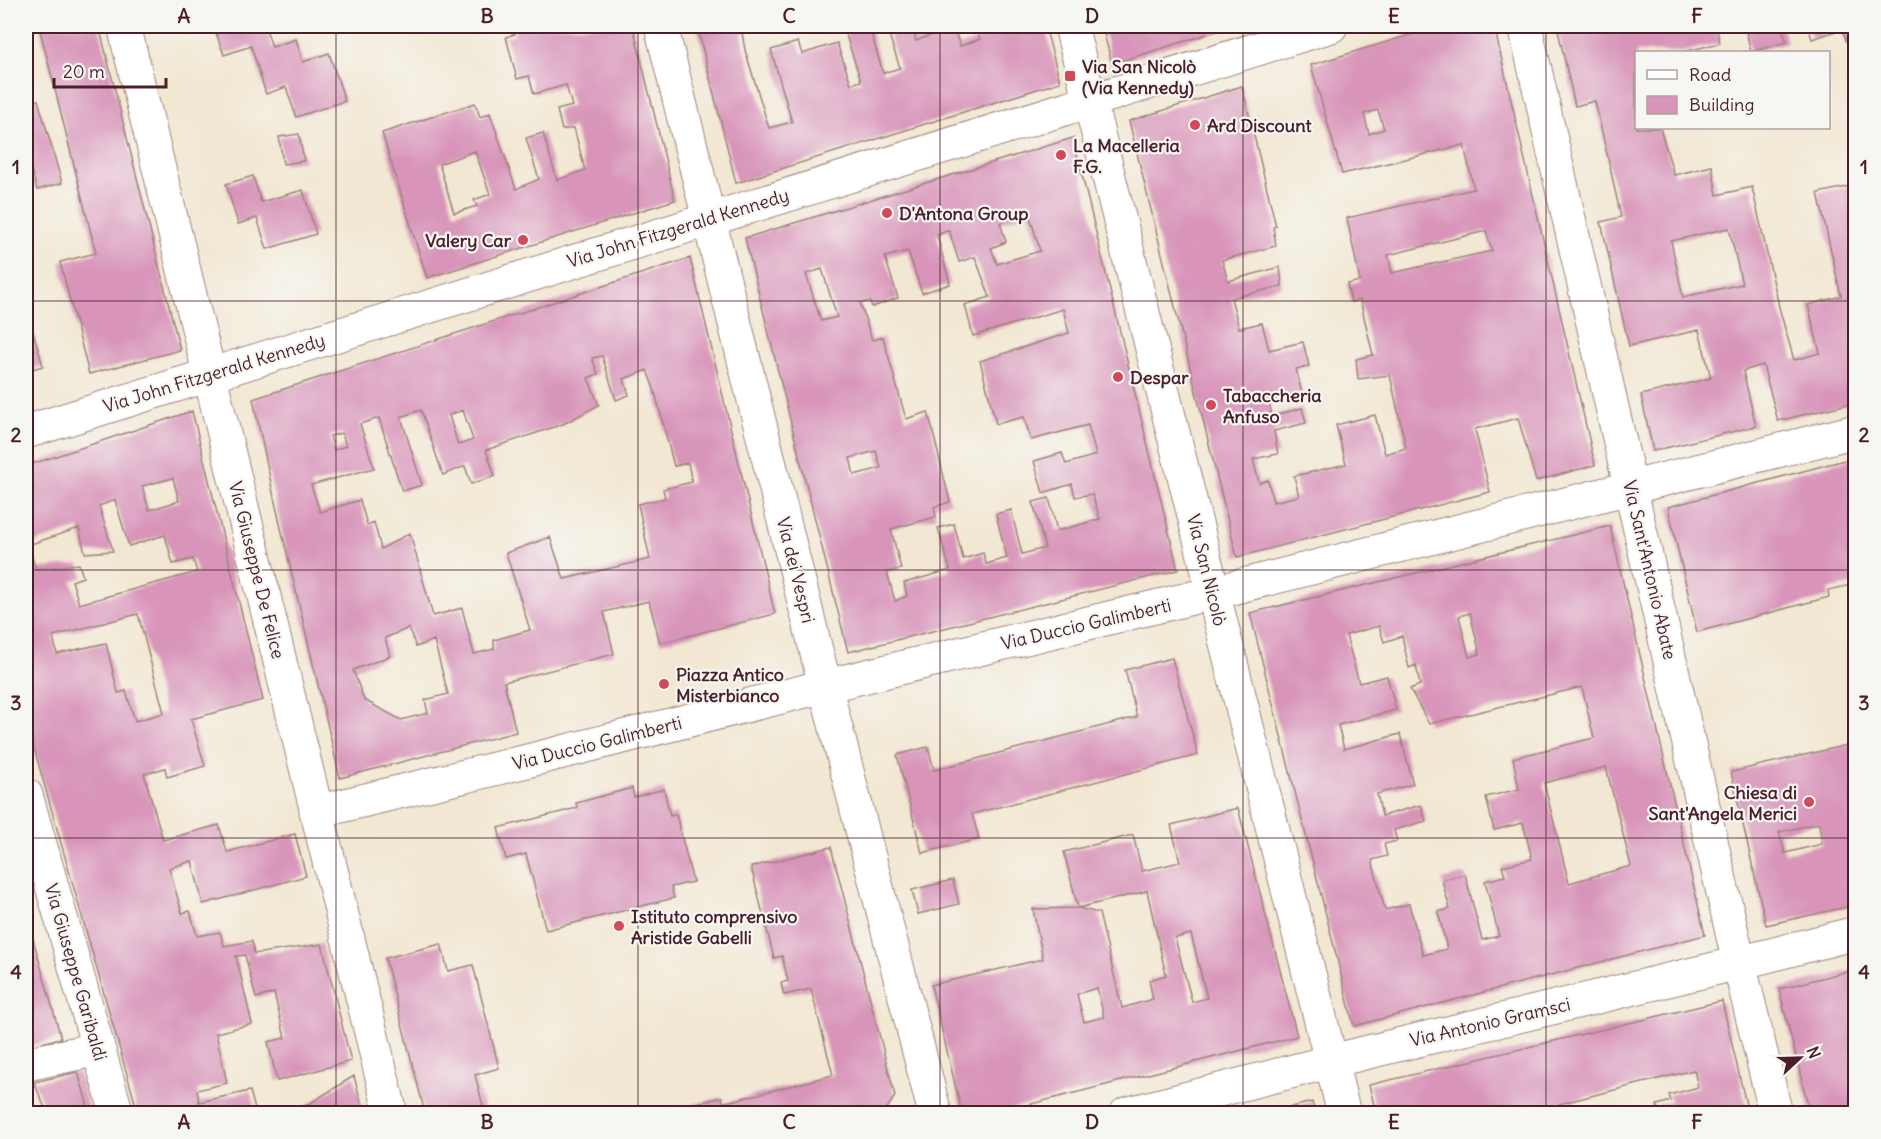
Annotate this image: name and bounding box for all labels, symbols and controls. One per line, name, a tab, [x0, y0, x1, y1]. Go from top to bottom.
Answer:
text: A	[178, 3, 191, 28]
text: B	[480, 3, 494, 28]
text: C	[782, 3, 796, 28]
text: D	[1085, 3, 1099, 28]
text: E	[1388, 3, 1400, 28]
text: F	[1691, 3, 1703, 28]
scale bar	[54, 51, 166, 89]
legend	[1635, 51, 1830, 129]
place label: Via San Nicolò (Via Kennedy)	[1082, 55, 1196, 99]
text: 20 m	[63, 60, 105, 83]
text: Road	[1689, 63, 1732, 86]
marker: Via San Nicolò (Via Kennedy)	[1063, 69, 1077, 83]
text: Building	[1689, 93, 1754, 116]
place label: Ard Discount	[1207, 114, 1312, 137]
marker: Ard Discount	[1188, 118, 1202, 132]
place label: La Macelleria F.G.	[1073, 134, 1180, 178]
marker: La Macelleria F.G.	[1054, 148, 1068, 162]
text: 1	[12, 154, 20, 179]
text: 1	[1860, 154, 1868, 179]
street label: Via John Fitzgerald Kennedy	[564, 183, 792, 273]
place label: D'Antona Group	[899, 202, 1029, 225]
marker: D'Antona Group	[880, 206, 894, 220]
place label: Valery Car	[425, 229, 512, 252]
marker: Valery Car	[516, 233, 530, 247]
street label: Via John Fitzgerald Kennedy	[100, 328, 328, 418]
place label: Despar	[1130, 366, 1189, 389]
marker: Despar	[1111, 370, 1125, 384]
place label: Tabaccheria Anfuso	[1223, 384, 1322, 428]
marker: Tabaccheria Anfuso	[1204, 398, 1218, 412]
text: 2	[11, 422, 22, 447]
text: 2	[1859, 422, 1870, 447]
street label: Via Sant'Antonio Abate	[1618, 478, 1682, 662]
street label: Via Giuseppe De Felice	[224, 479, 290, 661]
street label: Via San Nicolò	[1182, 512, 1232, 628]
street label: Via dei Vespri	[772, 515, 820, 625]
street label: Via Duccio Galimberti	[999, 593, 1173, 655]
place label: Piazza Antico Misterbianco	[676, 663, 784, 707]
marker: Piazza Antico Misterbianco	[657, 677, 671, 691]
text: 3	[10, 690, 22, 715]
text: 3	[1858, 690, 1870, 715]
street label: Via Duccio Galimberti	[510, 711, 684, 775]
place label: Chiesa di Sant'Angela Merici	[1649, 781, 1797, 825]
marker: Chiesa di Sant'Angela Merici	[1802, 795, 1816, 809]
street label: Via Giuseppe Garibaldi	[40, 881, 112, 1063]
place label: Istituto comprensivo Aristide Gabelli	[631, 905, 797, 949]
marker: Istituto comprensivo Aristide Gabelli	[612, 919, 626, 933]
text: 4	[10, 959, 22, 984]
text: 4	[1858, 959, 1870, 984]
street label: Via Antonio Gramsci	[1407, 992, 1573, 1052]
north arrow	[1770, 1028, 1830, 1088]
text: N	[1803, 1044, 1825, 1061]
text: A	[178, 1109, 191, 1134]
text: B	[480, 1109, 494, 1134]
text: C	[782, 1109, 796, 1134]
text: D	[1085, 1109, 1099, 1134]
text: E	[1388, 1109, 1400, 1134]
text: F	[1691, 1109, 1703, 1134]

